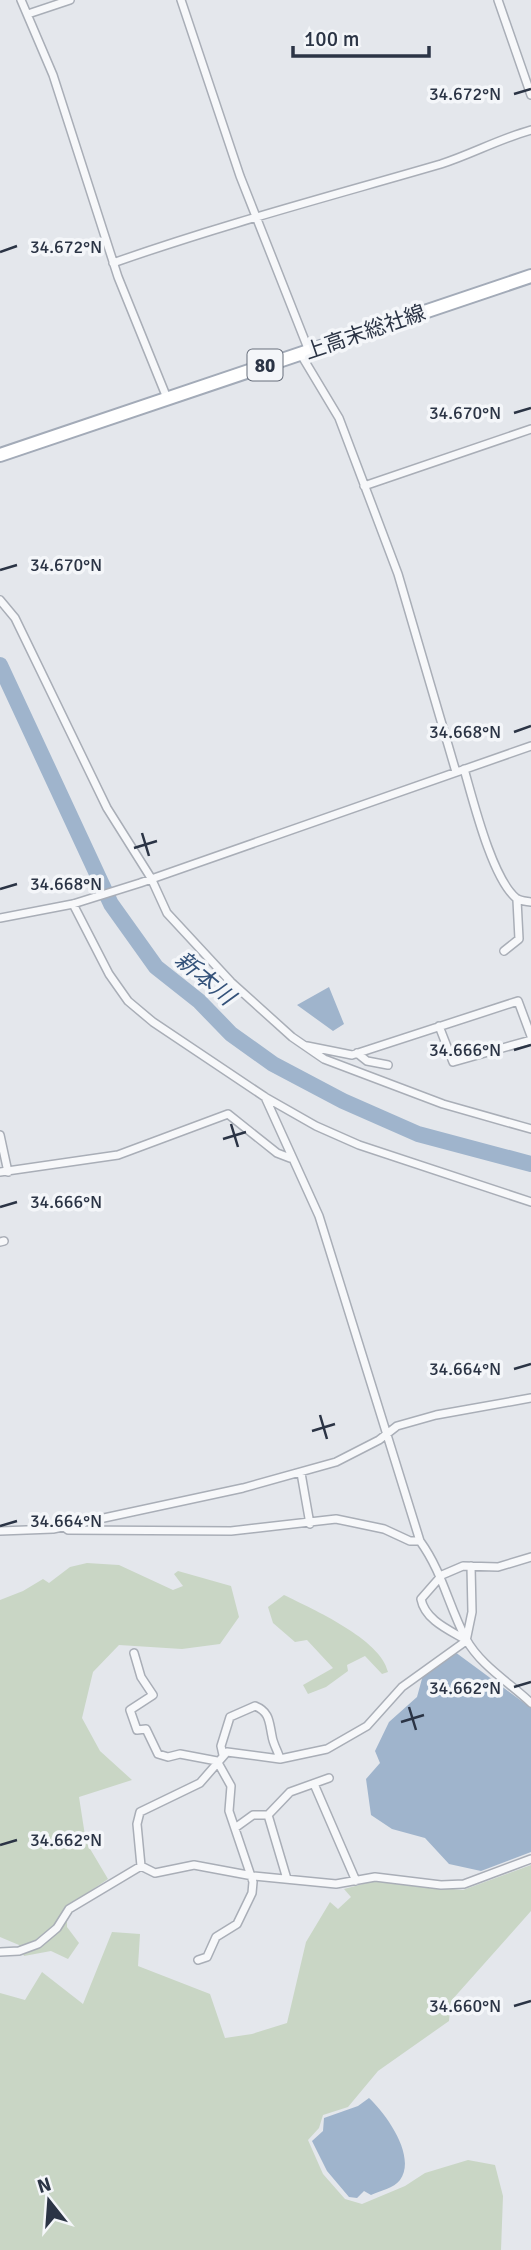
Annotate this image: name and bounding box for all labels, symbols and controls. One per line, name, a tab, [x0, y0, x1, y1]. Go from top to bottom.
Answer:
scale bar	[293, 14, 430, 58]
text: 100 m	[304, 26, 359, 52]
text: 34.672°N	[429, 83, 501, 105]
text: 34.672°N	[30, 236, 102, 258]
street label: 上高末総社線	[301, 299, 429, 365]
road number: 80	[247, 350, 282, 380]
text: 34.670°N	[429, 402, 501, 424]
text: 34.670°N	[30, 554, 102, 576]
text: 34.668°N	[429, 721, 501, 743]
text: 34.668°N	[30, 873, 102, 895]
water label: 新本川	[169, 945, 243, 1014]
text: 34.666°N	[429, 1039, 501, 1061]
text: 34.666°N	[30, 1191, 102, 1213]
text: 34.664°N	[429, 1358, 501, 1380]
text: 34.664°N	[30, 1510, 102, 1532]
text: 34.662°N	[429, 1677, 501, 1699]
text: 34.662°N	[30, 1829, 102, 1851]
text: 34.660°N	[429, 1995, 501, 2017]
north arrow	[14, 2166, 84, 2236]
text: N	[34, 2172, 54, 2199]

